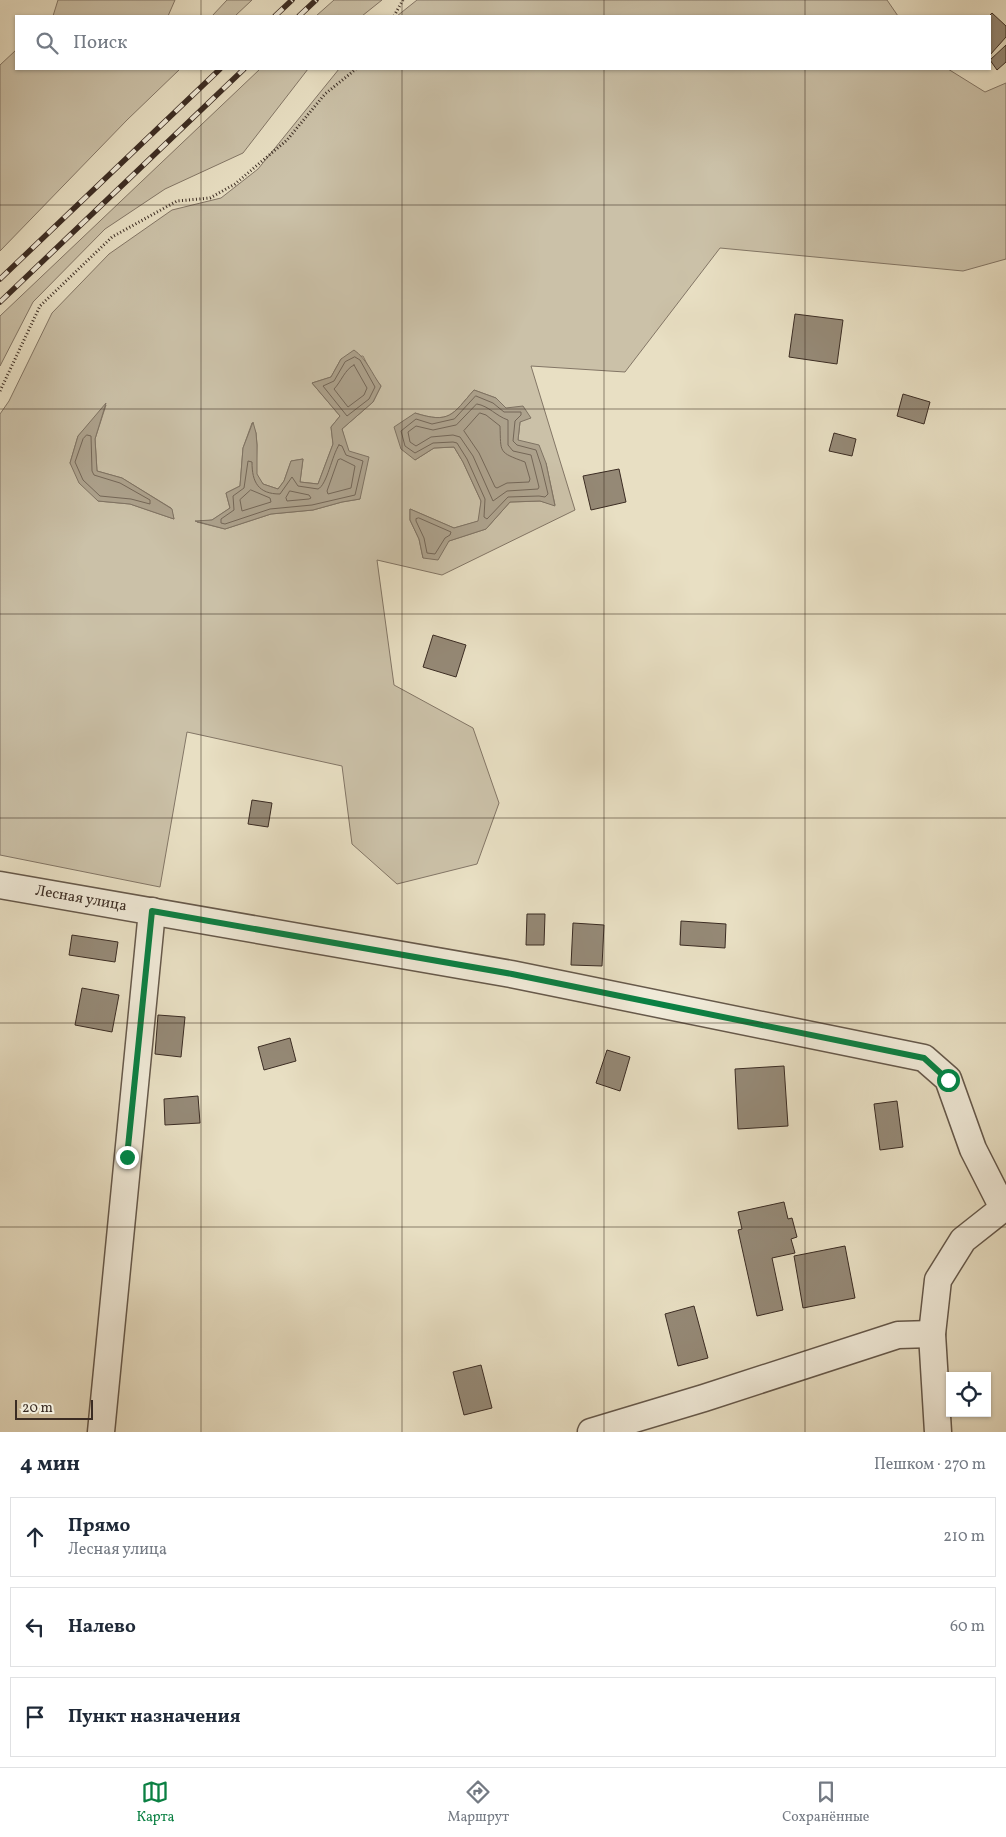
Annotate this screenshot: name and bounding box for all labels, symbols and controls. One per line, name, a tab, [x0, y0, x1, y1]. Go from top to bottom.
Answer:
search box	[15, 15, 991, 70]
icon: search	[33, 29, 61, 57]
text: Поиск	[73, 30, 127, 56]
street label: Лесная улица	[34, 881, 128, 917]
route start	[937, 1069, 960, 1092]
route end	[116, 1146, 139, 1169]
map controls	[946, 1372, 991, 1417]
button: locate	[946, 1372, 991, 1417]
scale bar	[15, 1397, 92, 1420]
text: 20 m	[22, 1399, 53, 1418]
text: 4 мин	[20, 1450, 80, 1479]
text: Пешком · 270 m	[874, 1454, 986, 1476]
text: Прямо	[68, 1513, 130, 1539]
icon: ahead	[21, 1523, 49, 1551]
text: 210 m	[943, 1526, 985, 1548]
text: Лесная улица	[68, 1539, 167, 1561]
icon: left	[21, 1613, 49, 1641]
text: Налево	[68, 1614, 136, 1640]
text: 60 m	[950, 1616, 985, 1638]
icon: arrive	[21, 1703, 49, 1731]
text: Пункт назначения	[68, 1704, 241, 1730]
tab: Карта	[136, 1778, 174, 1827]
tab: Маршрут	[447, 1778, 509, 1827]
tab: Сохранённые	[782, 1778, 870, 1827]

